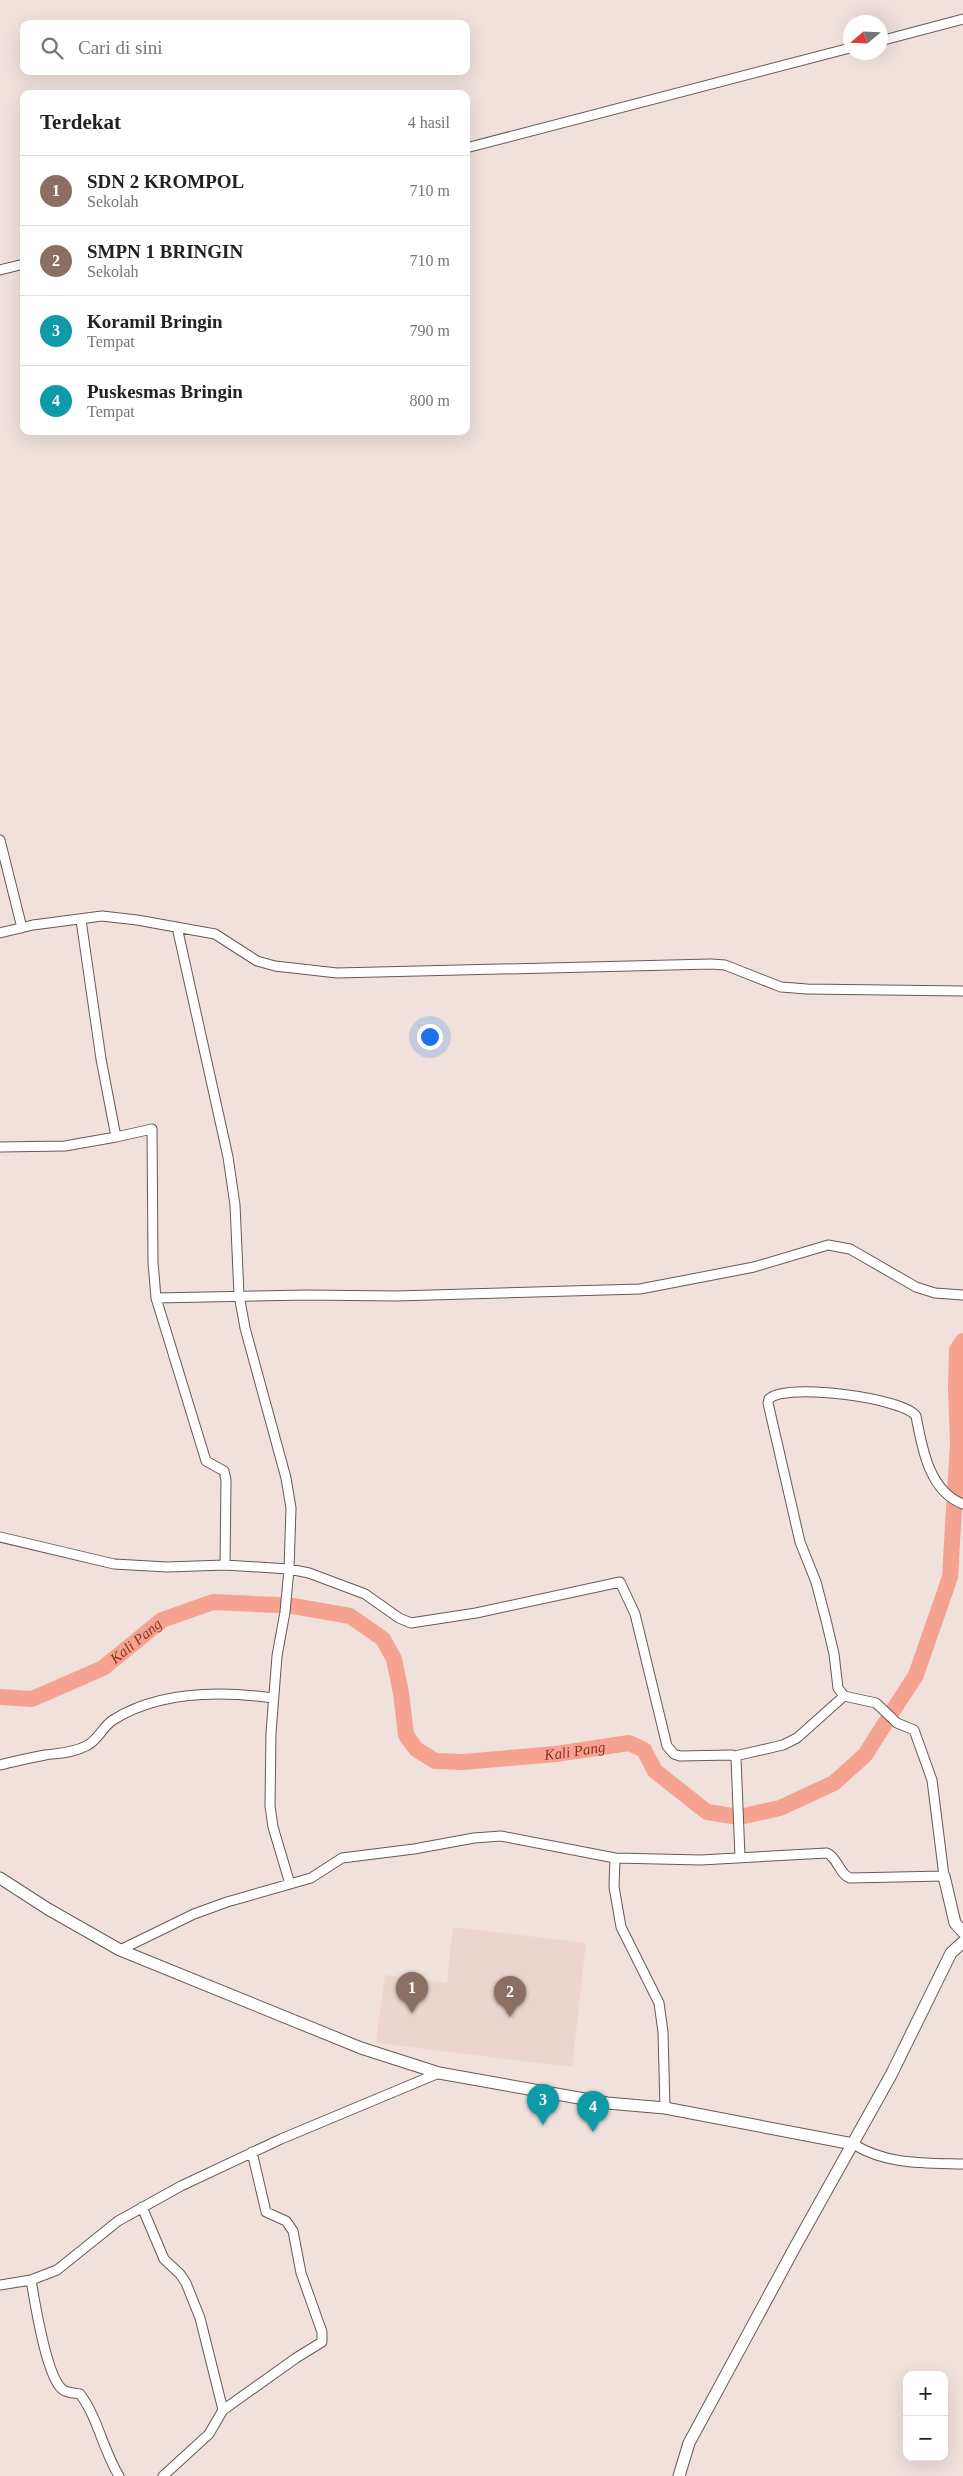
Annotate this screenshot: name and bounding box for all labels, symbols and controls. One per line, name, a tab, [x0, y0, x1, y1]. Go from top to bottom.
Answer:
north arrow	[843, 15, 888, 60]
search box	[20, 20, 470, 75]
icon: search	[38, 34, 66, 62]
text: Cari di sini	[78, 37, 162, 58]
text: Terdekat	[40, 110, 121, 134]
text: 4 hasil	[408, 114, 450, 131]
text: SDN 2 KROMPOL	[87, 171, 244, 192]
text: 1	[52, 182, 60, 199]
text: 710 m	[410, 182, 450, 199]
text: Sekolah	[87, 193, 139, 210]
text: SMPN 1 BRINGIN	[87, 241, 243, 262]
text: 2	[52, 252, 60, 269]
text: 710 m	[410, 252, 450, 269]
text: Sekolah	[87, 263, 139, 280]
text: Koramil Bringin	[87, 311, 223, 332]
text: 3	[52, 322, 60, 339]
text: 790 m	[410, 322, 450, 339]
text: Tempat	[87, 333, 135, 350]
text: Puskesmas Bringin	[87, 381, 243, 402]
text: 4	[52, 392, 60, 409]
text: 800 m	[410, 392, 450, 409]
text: Tempat	[87, 403, 135, 420]
your location	[417, 1024, 443, 1050]
water label: Kali Pang	[106, 1615, 165, 1667]
water label: Kali Pang	[543, 1739, 607, 1763]
pin: 1	[396, 1972, 428, 2013]
pin: 2	[494, 1976, 526, 2017]
pin: 3	[527, 2084, 559, 2125]
pin: 4	[577, 2091, 609, 2132]
map controls	[903, 2371, 948, 2461]
button: +	[903, 2371, 948, 2416]
button: −	[903, 2416, 948, 2461]

